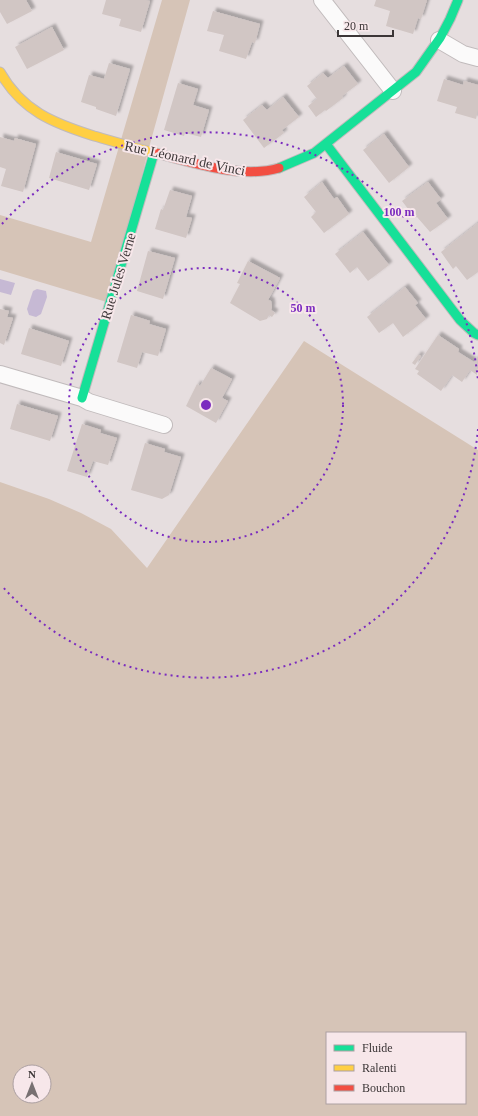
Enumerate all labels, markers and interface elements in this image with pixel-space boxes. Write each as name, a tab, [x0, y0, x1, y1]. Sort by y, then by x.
scale bar	[338, 12, 393, 38]
text: 20 m	[344, 19, 369, 33]
street label: Rue Léonard de Vinci	[123, 138, 247, 179]
text: 100 m	[384, 205, 415, 219]
street label: Rue Jules Verne	[98, 231, 139, 321]
text: 50 m	[291, 301, 316, 315]
centre of rings	[199, 398, 213, 412]
legend	[326, 1032, 466, 1104]
text: Fluide	[362, 1041, 393, 1055]
text: Ralenti	[362, 1061, 397, 1075]
north arrow	[12, 1064, 52, 1104]
text: N	[28, 1068, 36, 1080]
text: Bouchon	[362, 1081, 405, 1095]

